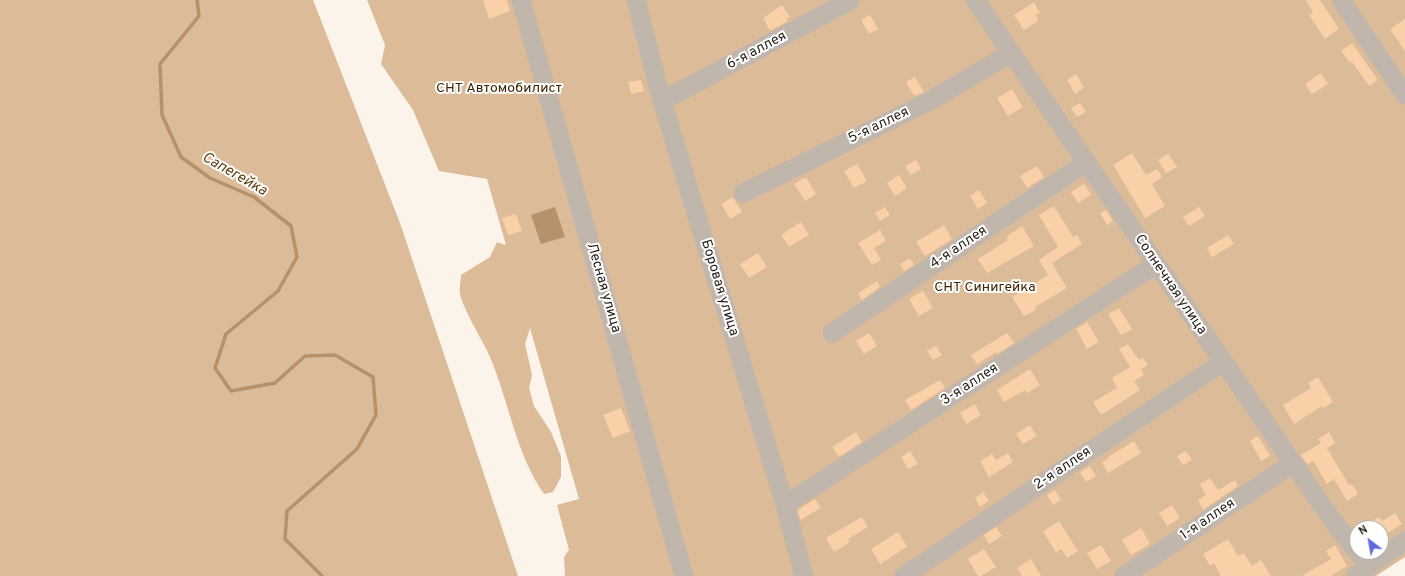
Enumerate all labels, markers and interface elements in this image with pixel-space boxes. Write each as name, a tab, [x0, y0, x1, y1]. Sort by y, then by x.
street label: 6-я аллея	[724, 28, 790, 74]
park label: СНТ Автомобилист	[436, 81, 562, 97]
street label: 5-я аллея	[846, 104, 912, 148]
water label: Сапегейка	[198, 149, 270, 201]
street label: 4-я аллея	[927, 223, 991, 273]
street label: Солнечная улица	[1130, 232, 1210, 338]
street label: Боровая улица	[696, 238, 742, 338]
street label: Лесная улица	[582, 241, 624, 335]
park label: СНТ Синигейка	[934, 280, 1036, 296]
street label: 3-я аллея	[938, 360, 1002, 410]
street label: 2-я аллея	[1031, 444, 1095, 494]
street label: 1-я аллея	[1177, 496, 1239, 544]
north arrow	[1349, 520, 1389, 560]
text: N	[1356, 523, 1370, 539]

